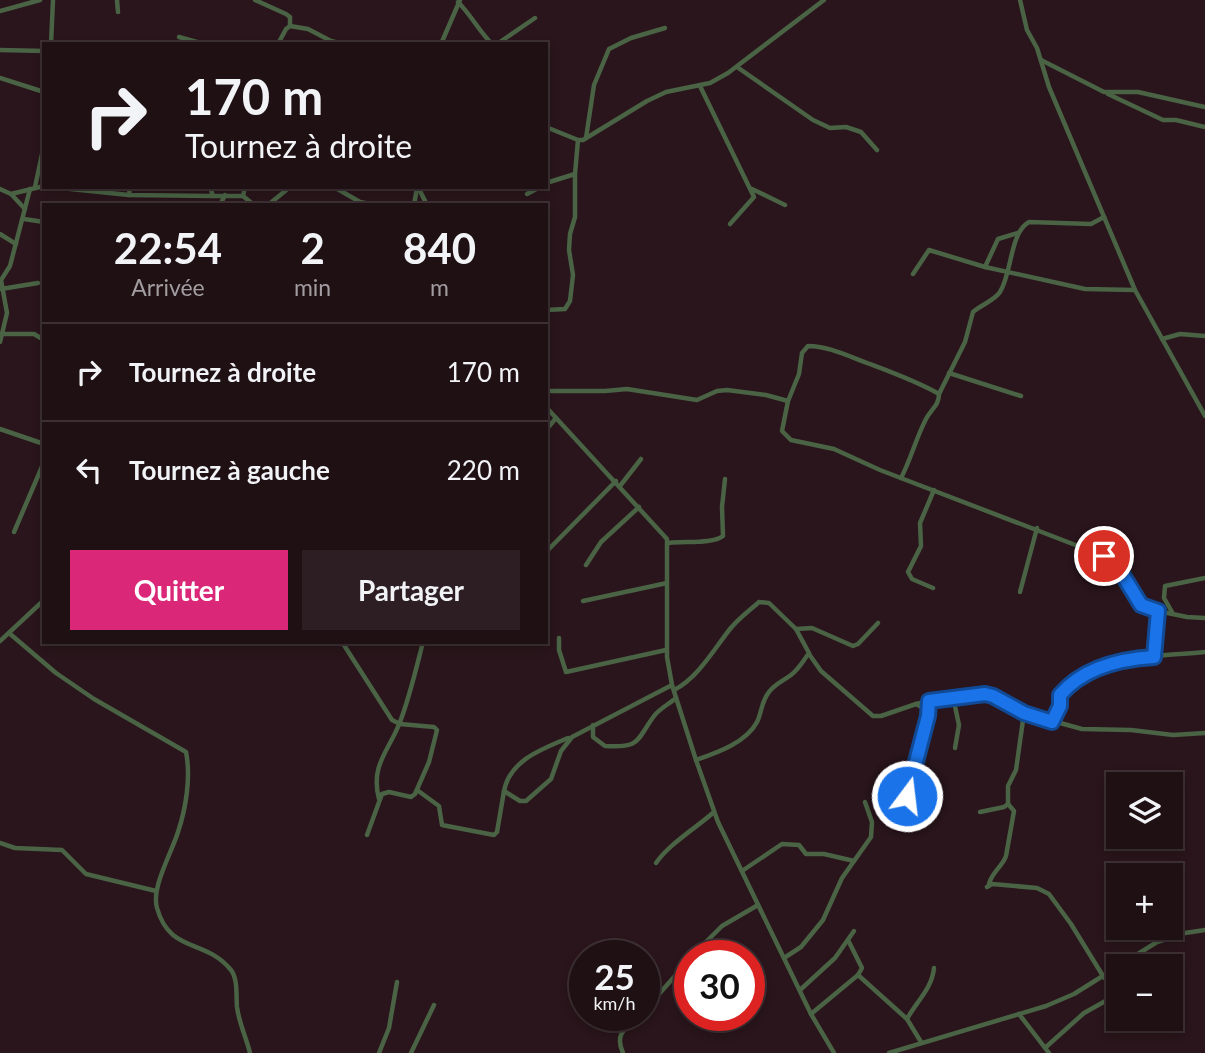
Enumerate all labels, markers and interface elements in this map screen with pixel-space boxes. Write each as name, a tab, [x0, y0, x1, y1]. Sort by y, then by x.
text: 170 m	[185, 67, 323, 125]
icon: right	[70, 70, 161, 161]
text: Tournez à droite	[185, 126, 412, 165]
text: 22:54	[114, 223, 222, 273]
text: 2	[300, 223, 325, 273]
text: 840	[403, 223, 476, 273]
text: Arrivée	[131, 273, 205, 301]
text: min	[294, 273, 331, 301]
text: m	[430, 273, 449, 301]
icon: right	[70, 353, 108, 391]
text: Tournez à droite	[129, 356, 316, 388]
text: 170 m	[447, 356, 520, 388]
icon: left	[70, 451, 108, 489]
text: Tournez à gauche	[129, 454, 330, 486]
text: 220 m	[447, 454, 520, 486]
pin	[1074, 526, 1134, 586]
icon: arrive	[1085, 537, 1123, 575]
button: Quitter	[70, 550, 288, 630]
button: Partager	[302, 550, 520, 630]
position arrow	[870, 759, 944, 833]
map controls	[1106, 772, 1183, 1031]
button: layers	[1106, 772, 1183, 849]
button: +	[1106, 863, 1183, 940]
speed limit sign: 30	[674, 940, 765, 1031]
button: −	[1106, 954, 1183, 1031]
text: 25	[594, 955, 635, 997]
text: km/h	[593, 992, 636, 1014]

